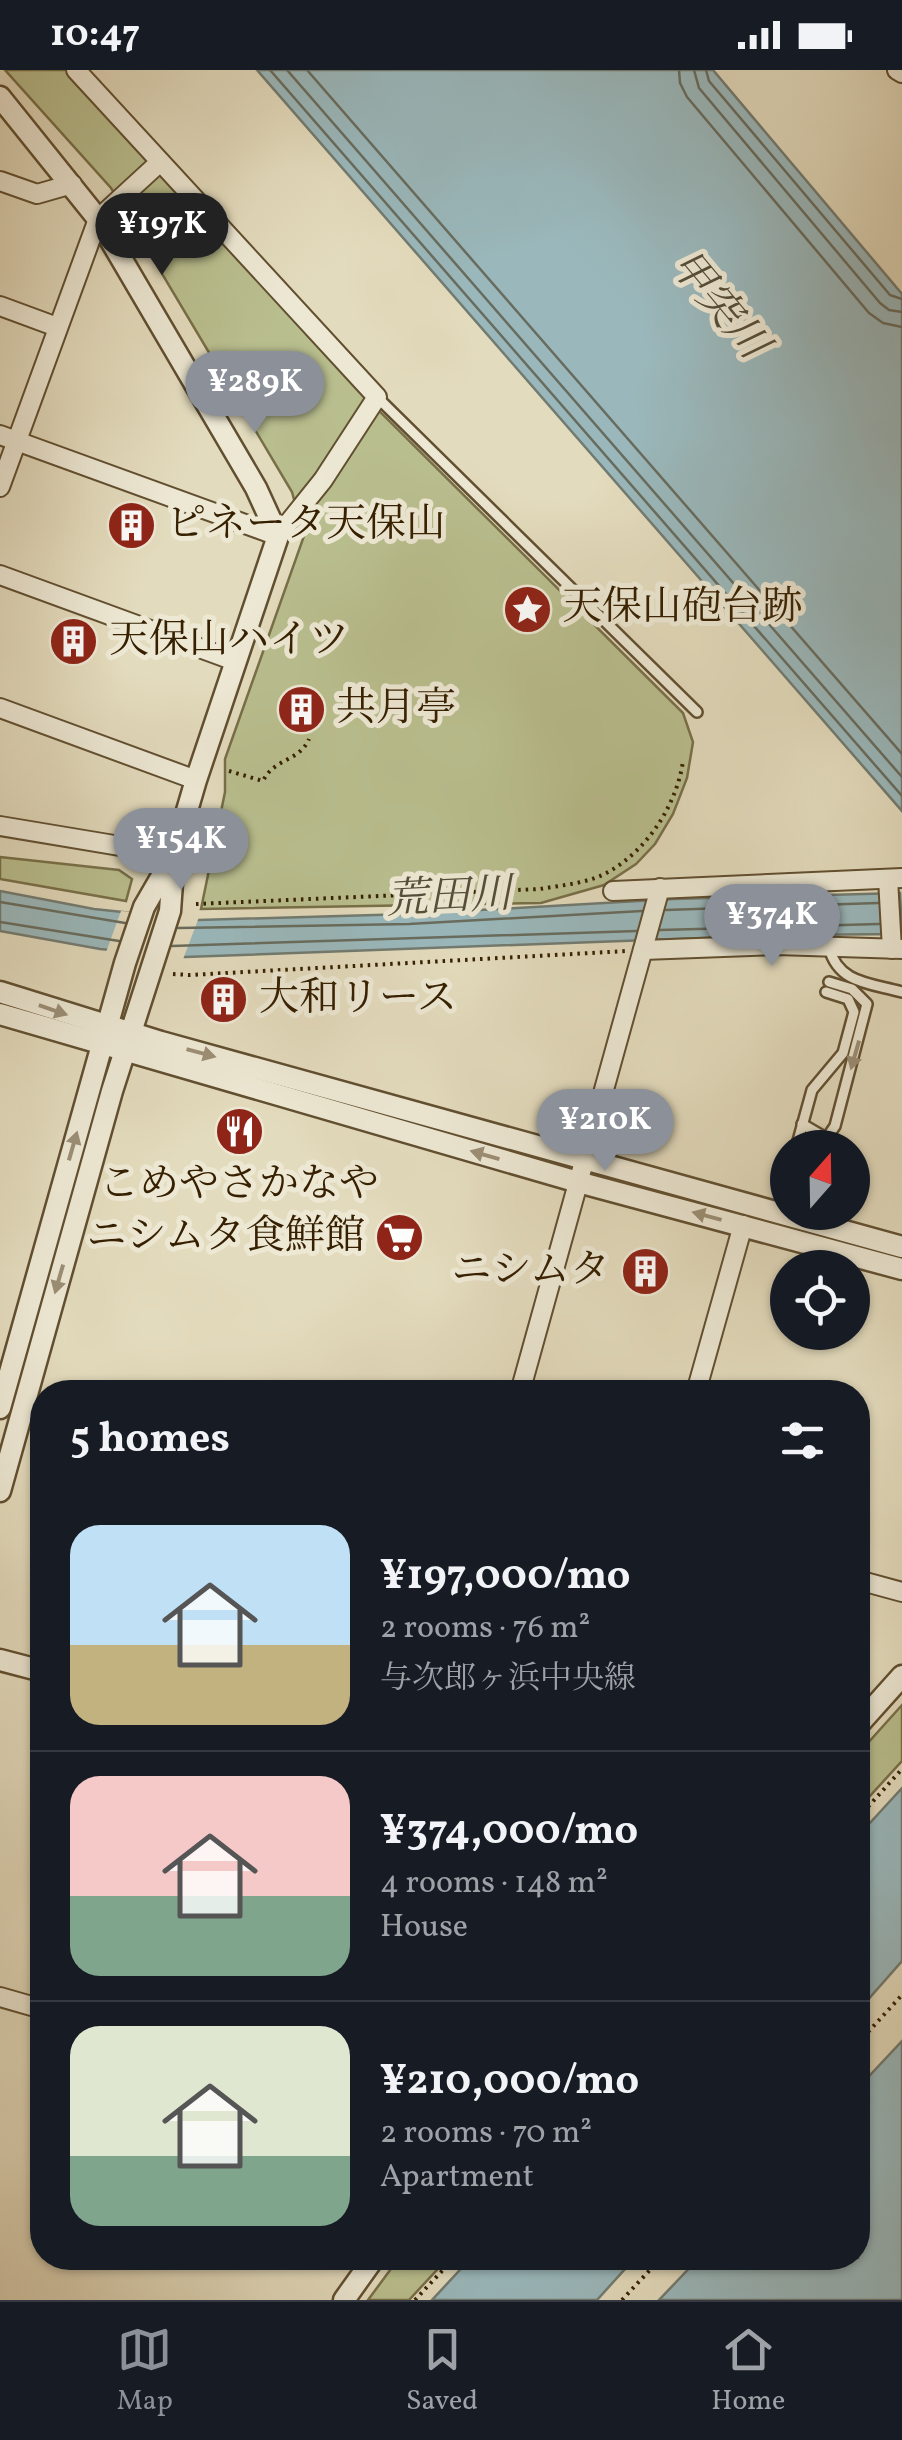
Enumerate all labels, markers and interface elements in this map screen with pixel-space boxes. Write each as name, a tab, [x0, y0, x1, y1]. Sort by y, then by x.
text: 10:47	[50, 9, 140, 62]
pin: ¥197K	[92, 193, 232, 278]
text: ¥197K	[117, 203, 207, 247]
water label: 甲突川	[654, 239, 783, 376]
pin: ¥289K	[185, 351, 325, 436]
text: ¥289K	[207, 361, 303, 405]
place label: ピネータ天保山	[166, 498, 446, 554]
building icon: ピネータ天保山	[105, 500, 157, 552]
place label: 天保山砲台跡	[562, 581, 802, 637]
place icon: 天保山砲台跡	[501, 583, 553, 635]
place label: 天保山ハイツ	[109, 614, 349, 670]
building icon: 天保山ハイツ	[48, 616, 100, 668]
place label: 共月亭	[336, 682, 456, 738]
building icon: 共月亭	[275, 684, 327, 736]
pin: ¥154K	[111, 808, 251, 893]
text: ¥154K	[135, 818, 227, 862]
water label: 荒田川	[385, 866, 517, 932]
pin: ¥374K	[702, 884, 842, 969]
text: ¥374K	[726, 894, 818, 938]
place label: 大和リース	[259, 972, 457, 1028]
building icon: 大和リース	[198, 974, 250, 1026]
one-way arrow	[39, 1003, 69, 1018]
one-way arrow	[847, 1040, 862, 1071]
one-way arrow	[186, 1045, 217, 1061]
pin: ¥210K	[535, 1089, 675, 1174]
text: ¥210K	[559, 1099, 651, 1143]
restaurant icon: こめやさかなや	[213, 1105, 265, 1157]
one-way arrow	[66, 1130, 81, 1160]
north arrow	[770, 1130, 870, 1230]
map controls	[770, 1130, 870, 1350]
one-way arrow	[469, 1147, 500, 1162]
place label: こめやさかなや	[99, 1158, 379, 1214]
one-way arrow	[691, 1207, 722, 1223]
place label: ニシムタ食鮮館	[87, 1210, 365, 1266]
supermarket icon: ニシムタ食鮮館	[374, 1212, 426, 1264]
place label: ニシムタ	[452, 1244, 610, 1300]
building icon: ニシムタ	[619, 1246, 671, 1298]
button: locate	[770, 1250, 870, 1350]
one-way arrow	[51, 1264, 67, 1295]
text: 5 homes	[70, 1411, 230, 1470]
icon: filters	[775, 1413, 830, 1468]
text: ¥197,000/mo	[380, 1548, 631, 1607]
icon: home	[150, 1565, 270, 1685]
text: 2 rooms · 76 m²	[380, 1607, 590, 1651]
text: 与次郎ヶ浜中央線	[380, 1658, 636, 1702]
text: ¥374,000/mo	[380, 1803, 638, 1862]
icon: home	[150, 1816, 270, 1936]
text: 4 rooms · 148 m²	[380, 1862, 608, 1906]
text: House	[380, 1906, 468, 1950]
text: ¥210,000/mo	[380, 2053, 639, 2112]
icon: home	[150, 2066, 270, 2186]
text: 2 rooms · 70 m²	[380, 2112, 592, 2156]
text: Apartment	[380, 2156, 534, 2200]
tab: Map	[117, 2322, 173, 2421]
tab: Saved	[406, 2322, 478, 2421]
tab: Home	[711, 2322, 785, 2421]

